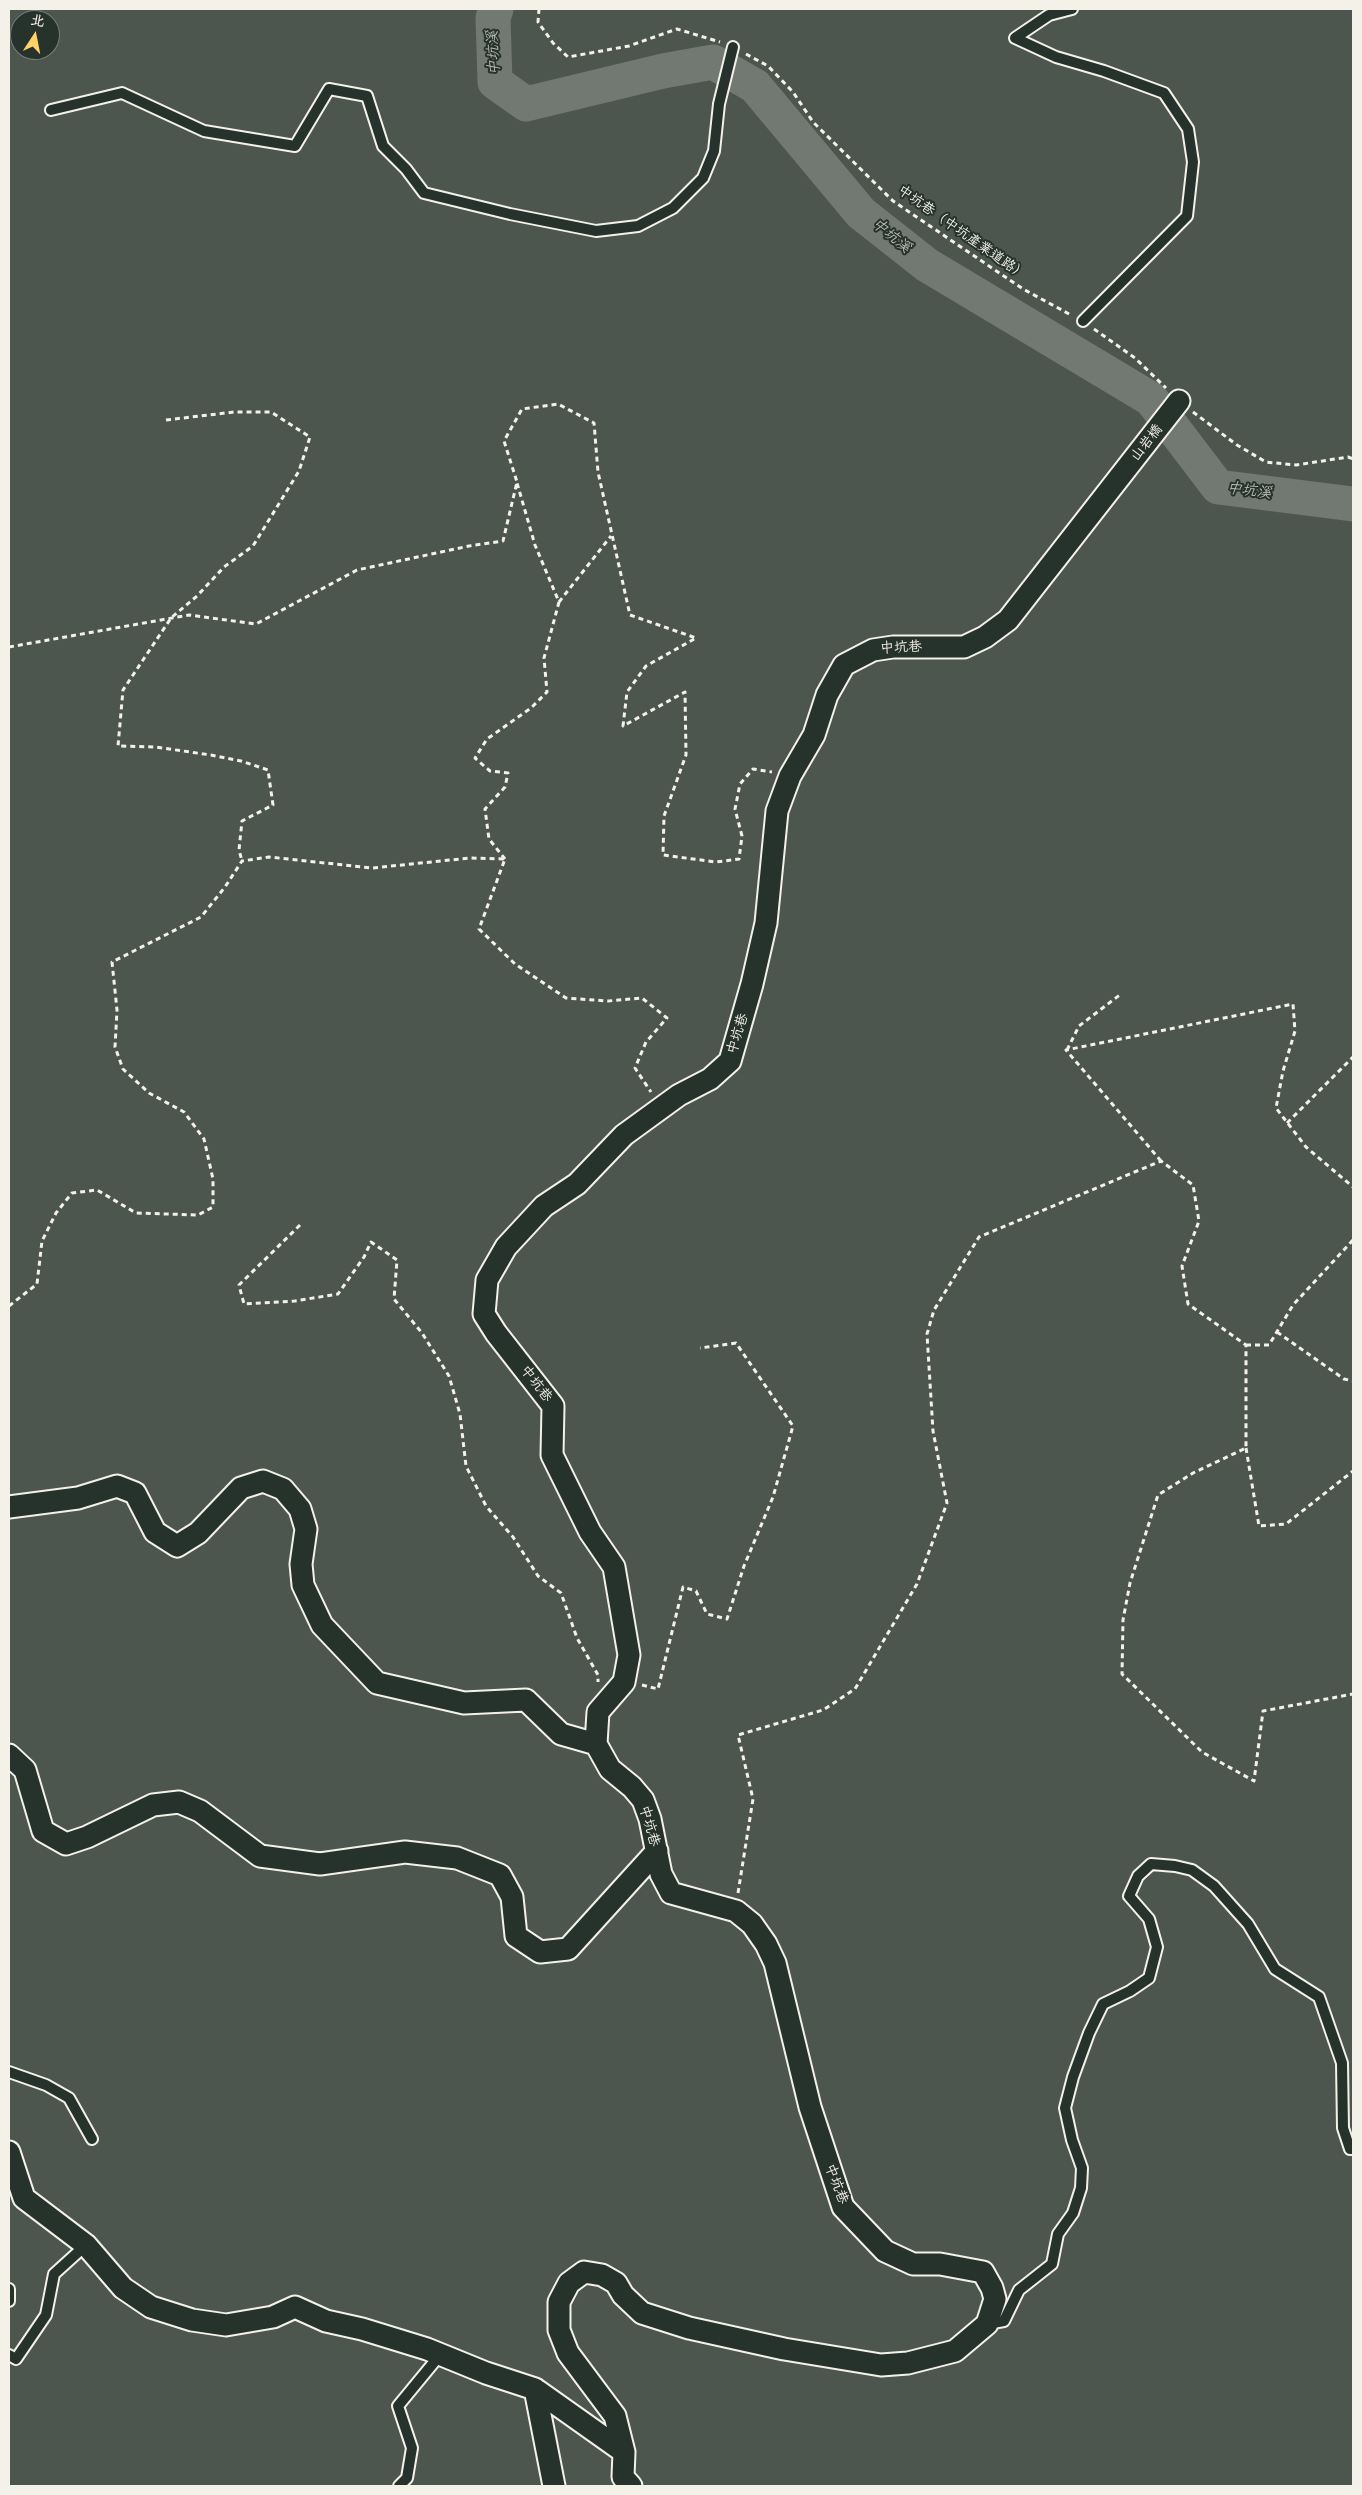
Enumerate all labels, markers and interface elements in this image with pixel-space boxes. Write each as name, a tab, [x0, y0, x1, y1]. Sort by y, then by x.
north arrow	[10, 10, 60, 60]
text: 北	[29, 11, 46, 30]
water label: 中坑溪	[484, 30, 504, 76]
street label: 中坑巷（中坑產業道路）	[894, 182, 1030, 284]
water label: 中坑溪	[868, 215, 914, 257]
street label: 山岩橋	[1127, 421, 1167, 465]
water label: 中坑溪	[1226, 479, 1272, 503]
street label: 中坑巷	[880, 639, 922, 657]
street label: 中坑巷	[724, 1011, 752, 1057]
street label: 中坑巷	[516, 1362, 556, 1406]
street label: 中坑巷	[635, 1803, 663, 1849]
street label: 中坑巷	[821, 2161, 851, 2207]

